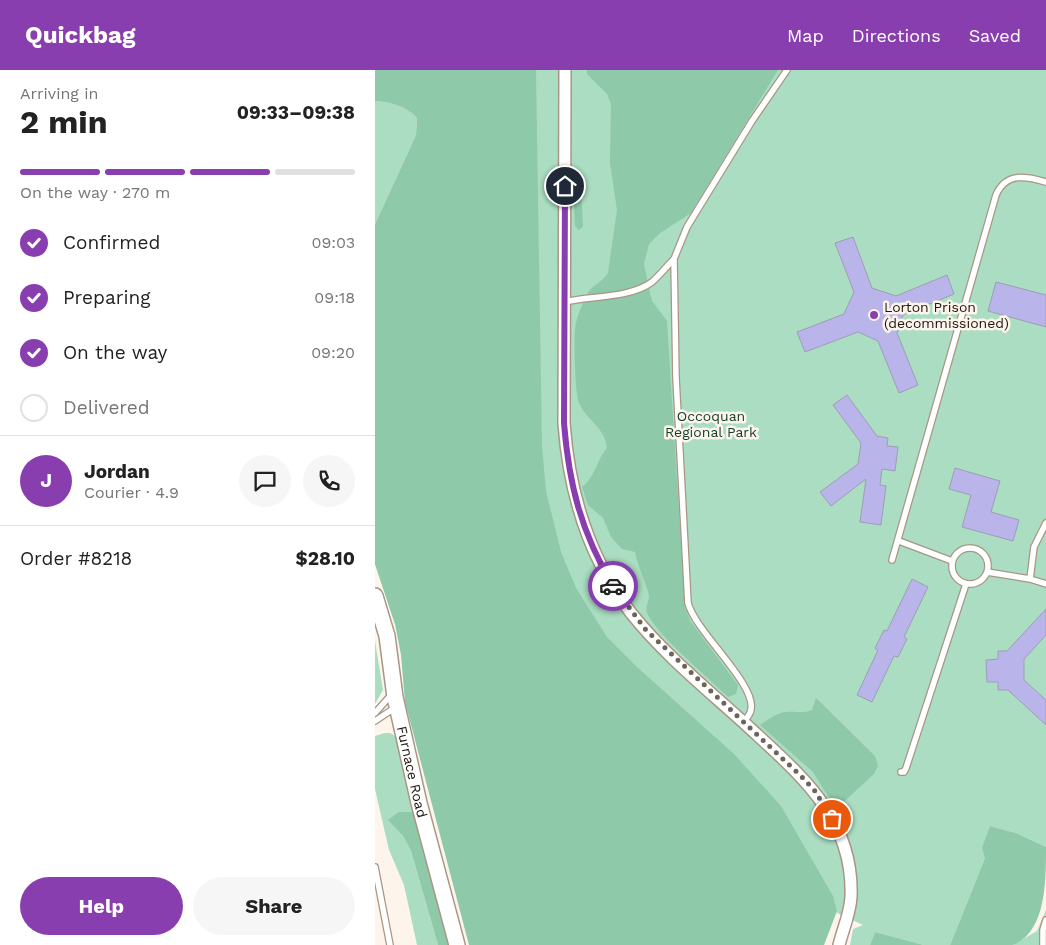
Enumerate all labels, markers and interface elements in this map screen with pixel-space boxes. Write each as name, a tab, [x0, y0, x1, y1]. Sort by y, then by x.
text: Quickbag	[25, 21, 135, 49]
text: Map	[787, 25, 824, 46]
text: Directions	[852, 25, 941, 46]
text: Saved	[969, 25, 1021, 46]
text: Arriving in	[20, 84, 98, 103]
text: 09:33–09:38	[237, 101, 355, 124]
text: 2 min	[20, 103, 108, 141]
pin	[544, 165, 586, 207]
icon: home	[551, 172, 579, 200]
text: On the way · 270 m	[20, 183, 170, 202]
icon: check	[20, 229, 48, 257]
text: Confirmed	[63, 231, 160, 254]
text: 09:03	[311, 233, 355, 252]
icon: check	[20, 284, 48, 312]
text: Preparing	[63, 286, 150, 309]
text: 09:18	[314, 288, 355, 307]
place label: Lorton Prison (decommissioned)	[884, 299, 1009, 331]
marker: Lorton Prison (decommissioned)	[868, 309, 880, 321]
icon: check	[20, 339, 48, 367]
text: On the way	[63, 341, 167, 364]
text: 09:20	[311, 343, 355, 362]
text: Delivered	[63, 396, 150, 419]
park label: Occoquan Regional Park	[665, 408, 757, 440]
button: chat	[239, 455, 291, 507]
button: phone	[303, 455, 355, 507]
text: Jordan	[84, 460, 150, 483]
text: J	[40, 469, 52, 492]
text: Courier · 4.9	[84, 483, 179, 502]
text: Order #8218	[20, 547, 132, 570]
text: $28.10	[296, 547, 355, 570]
courier	[588, 561, 638, 611]
icon: car	[599, 572, 627, 600]
street label: Furnace Road	[394, 724, 431, 820]
pin	[811, 798, 853, 840]
icon: bag	[818, 805, 846, 833]
button: Help	[20, 877, 183, 935]
button: Share	[193, 877, 355, 935]

